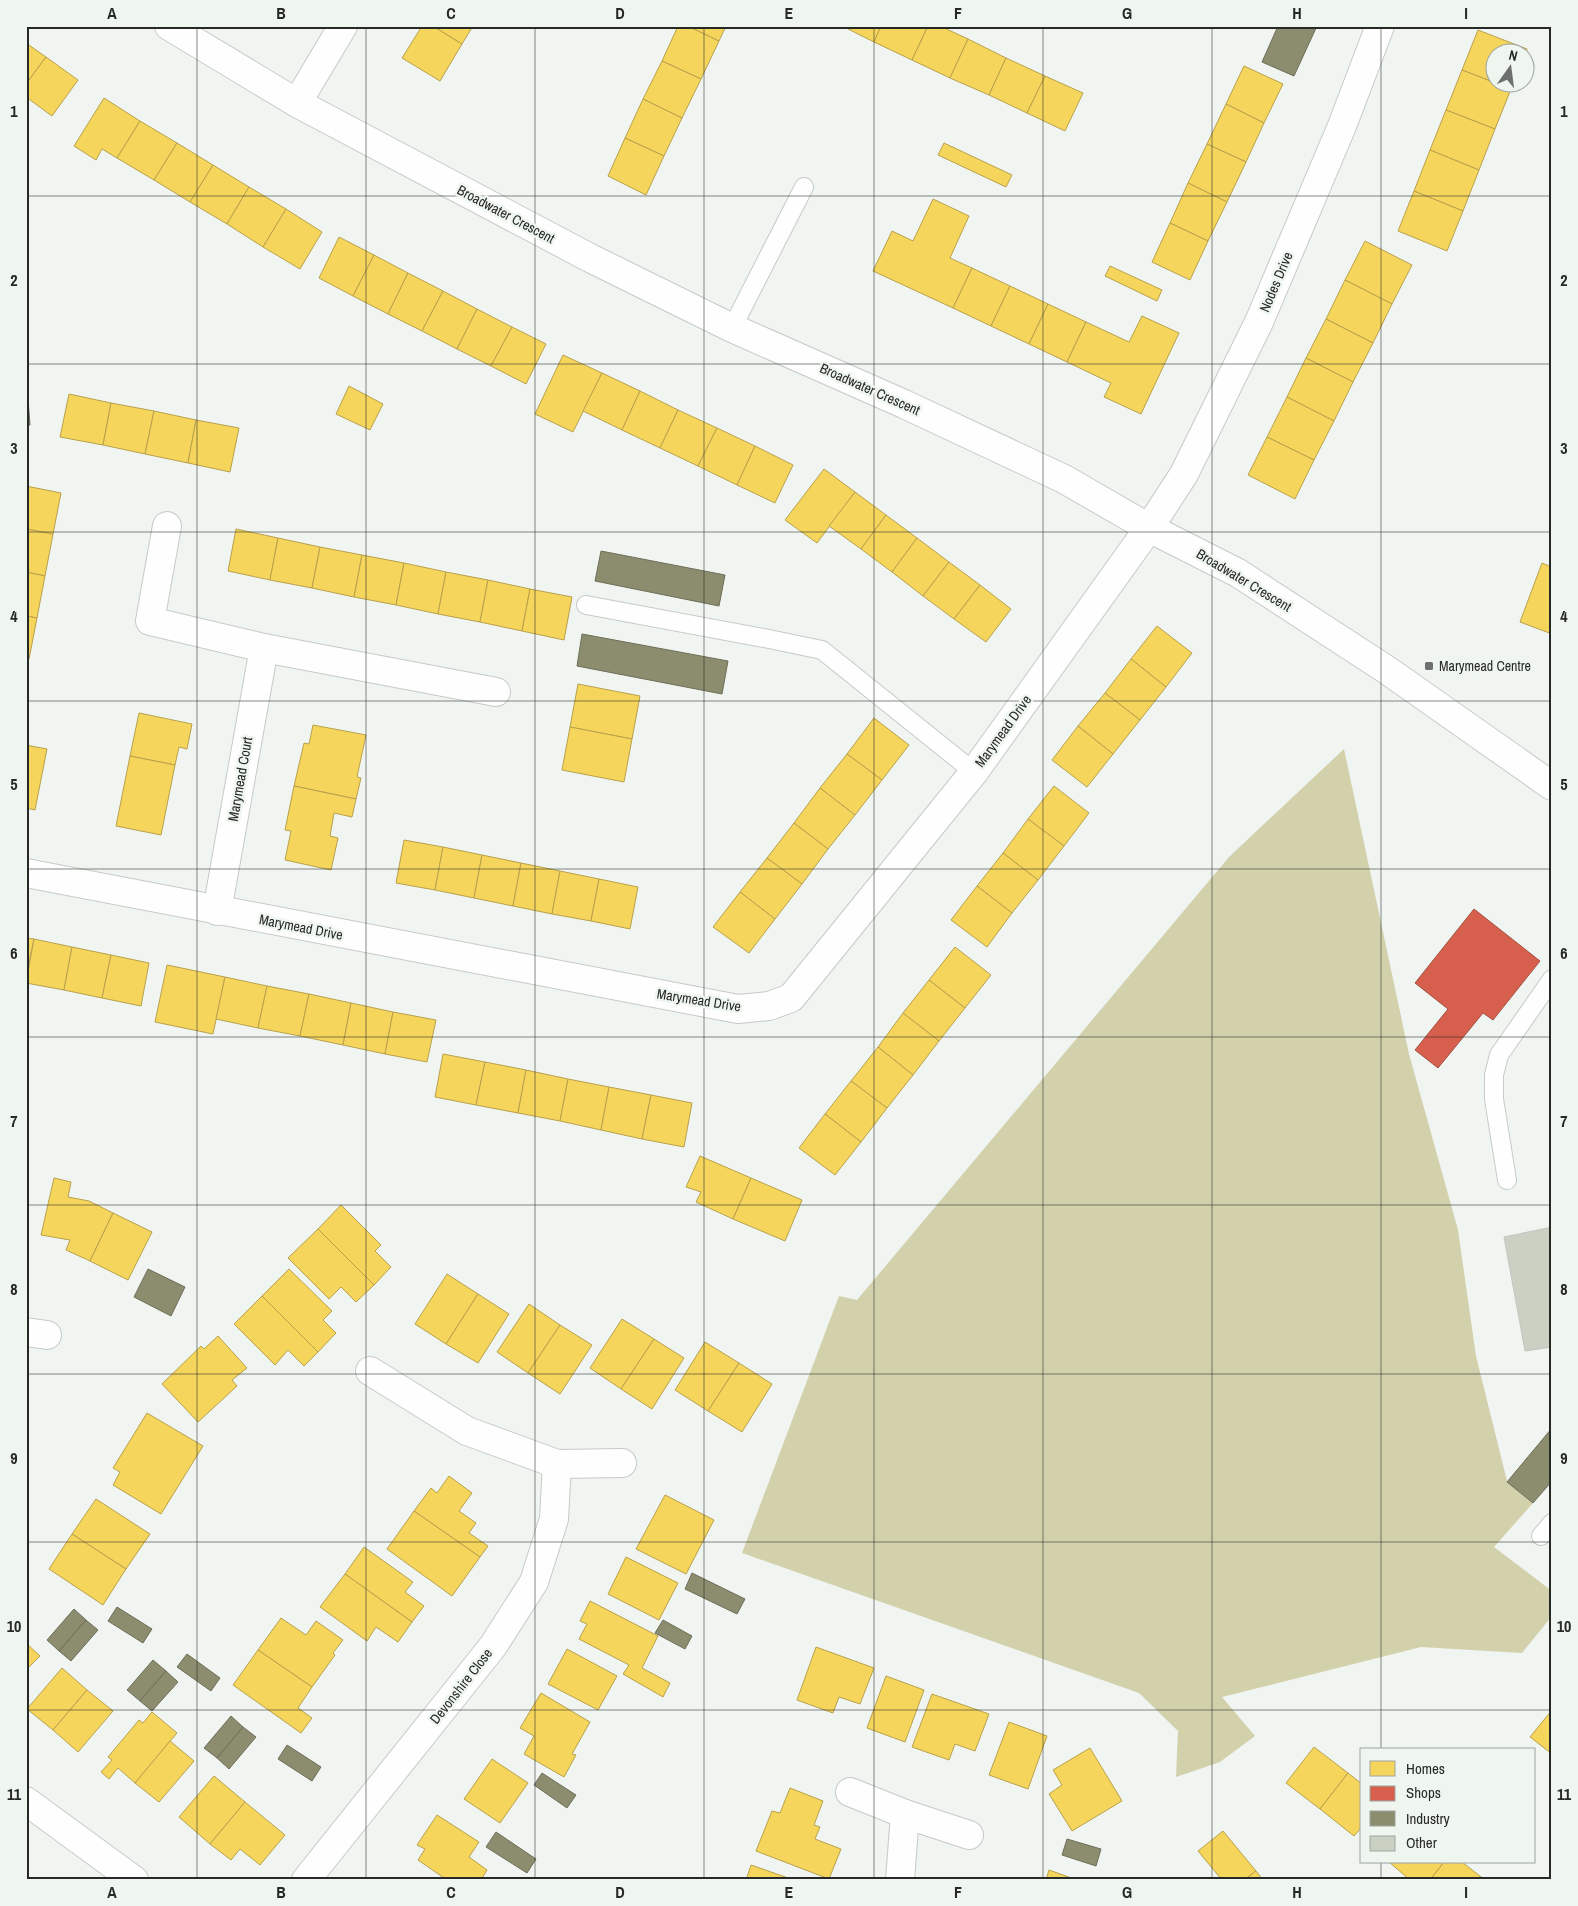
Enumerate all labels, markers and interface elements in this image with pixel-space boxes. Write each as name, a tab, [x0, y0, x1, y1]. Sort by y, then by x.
text: A	[107, 2, 117, 24]
text: B	[276, 2, 286, 24]
text: C	[446, 2, 456, 24]
text: D	[615, 2, 625, 24]
text: E	[785, 2, 794, 24]
text: F	[954, 2, 962, 24]
text: G	[1122, 2, 1132, 24]
text: H	[1292, 2, 1302, 24]
text: I	[1464, 2, 1468, 24]
north arrow	[1486, 42, 1536, 92]
text: N	[1507, 46, 1519, 65]
text: 1	[10, 100, 18, 122]
text: 1	[1560, 100, 1568, 122]
street label: Broadwater Crescent	[454, 181, 558, 247]
street label: Nodes Drive	[1255, 249, 1297, 315]
text: 2	[10, 269, 18, 291]
text: 2	[1560, 269, 1568, 291]
street label: Broadwater Crescent	[817, 359, 923, 419]
text: 3	[10, 437, 18, 459]
text: 3	[1560, 437, 1568, 459]
street label: Broadwater Crescent	[1193, 545, 1295, 615]
text: 4	[10, 605, 18, 627]
text: 4	[1560, 605, 1568, 627]
place label: Marymead Centre	[1439, 657, 1531, 675]
marker: Marymead Centre	[1423, 660, 1435, 672]
street label: Marymead Drive	[971, 691, 1035, 771]
street label: Marymead Court	[224, 735, 256, 823]
text: 5	[10, 773, 18, 795]
text: 5	[1560, 773, 1568, 795]
street label: Marymead Drive	[258, 910, 344, 944]
text: 6	[10, 942, 18, 964]
text: 6	[1560, 942, 1568, 964]
street label: Marymead Drive	[656, 984, 742, 1016]
text: 7	[10, 1110, 18, 1132]
text: 7	[1560, 1110, 1568, 1132]
text: 8	[10, 1278, 18, 1300]
text: 8	[1560, 1278, 1568, 1300]
text: 9	[10, 1447, 18, 1469]
text: 9	[1560, 1447, 1568, 1469]
text: 10	[7, 1615, 21, 1637]
text: 10	[1557, 1615, 1571, 1637]
street label: Devonshire Close	[426, 1645, 496, 1727]
legend	[1360, 1748, 1536, 1864]
text: Homes	[1406, 1758, 1445, 1779]
text: Shops	[1406, 1782, 1441, 1803]
text: 11	[7, 1783, 22, 1805]
text: 11	[1557, 1783, 1572, 1805]
text: Industry	[1406, 1808, 1451, 1829]
text: Other	[1406, 1832, 1437, 1853]
text: A	[107, 1881, 117, 1903]
text: B	[276, 1881, 286, 1903]
text: C	[446, 1881, 456, 1903]
text: D	[615, 1881, 625, 1903]
text: E	[785, 1881, 794, 1903]
text: F	[954, 1881, 962, 1903]
text: G	[1122, 1881, 1132, 1903]
text: H	[1292, 1881, 1302, 1903]
text: I	[1464, 1881, 1468, 1903]

